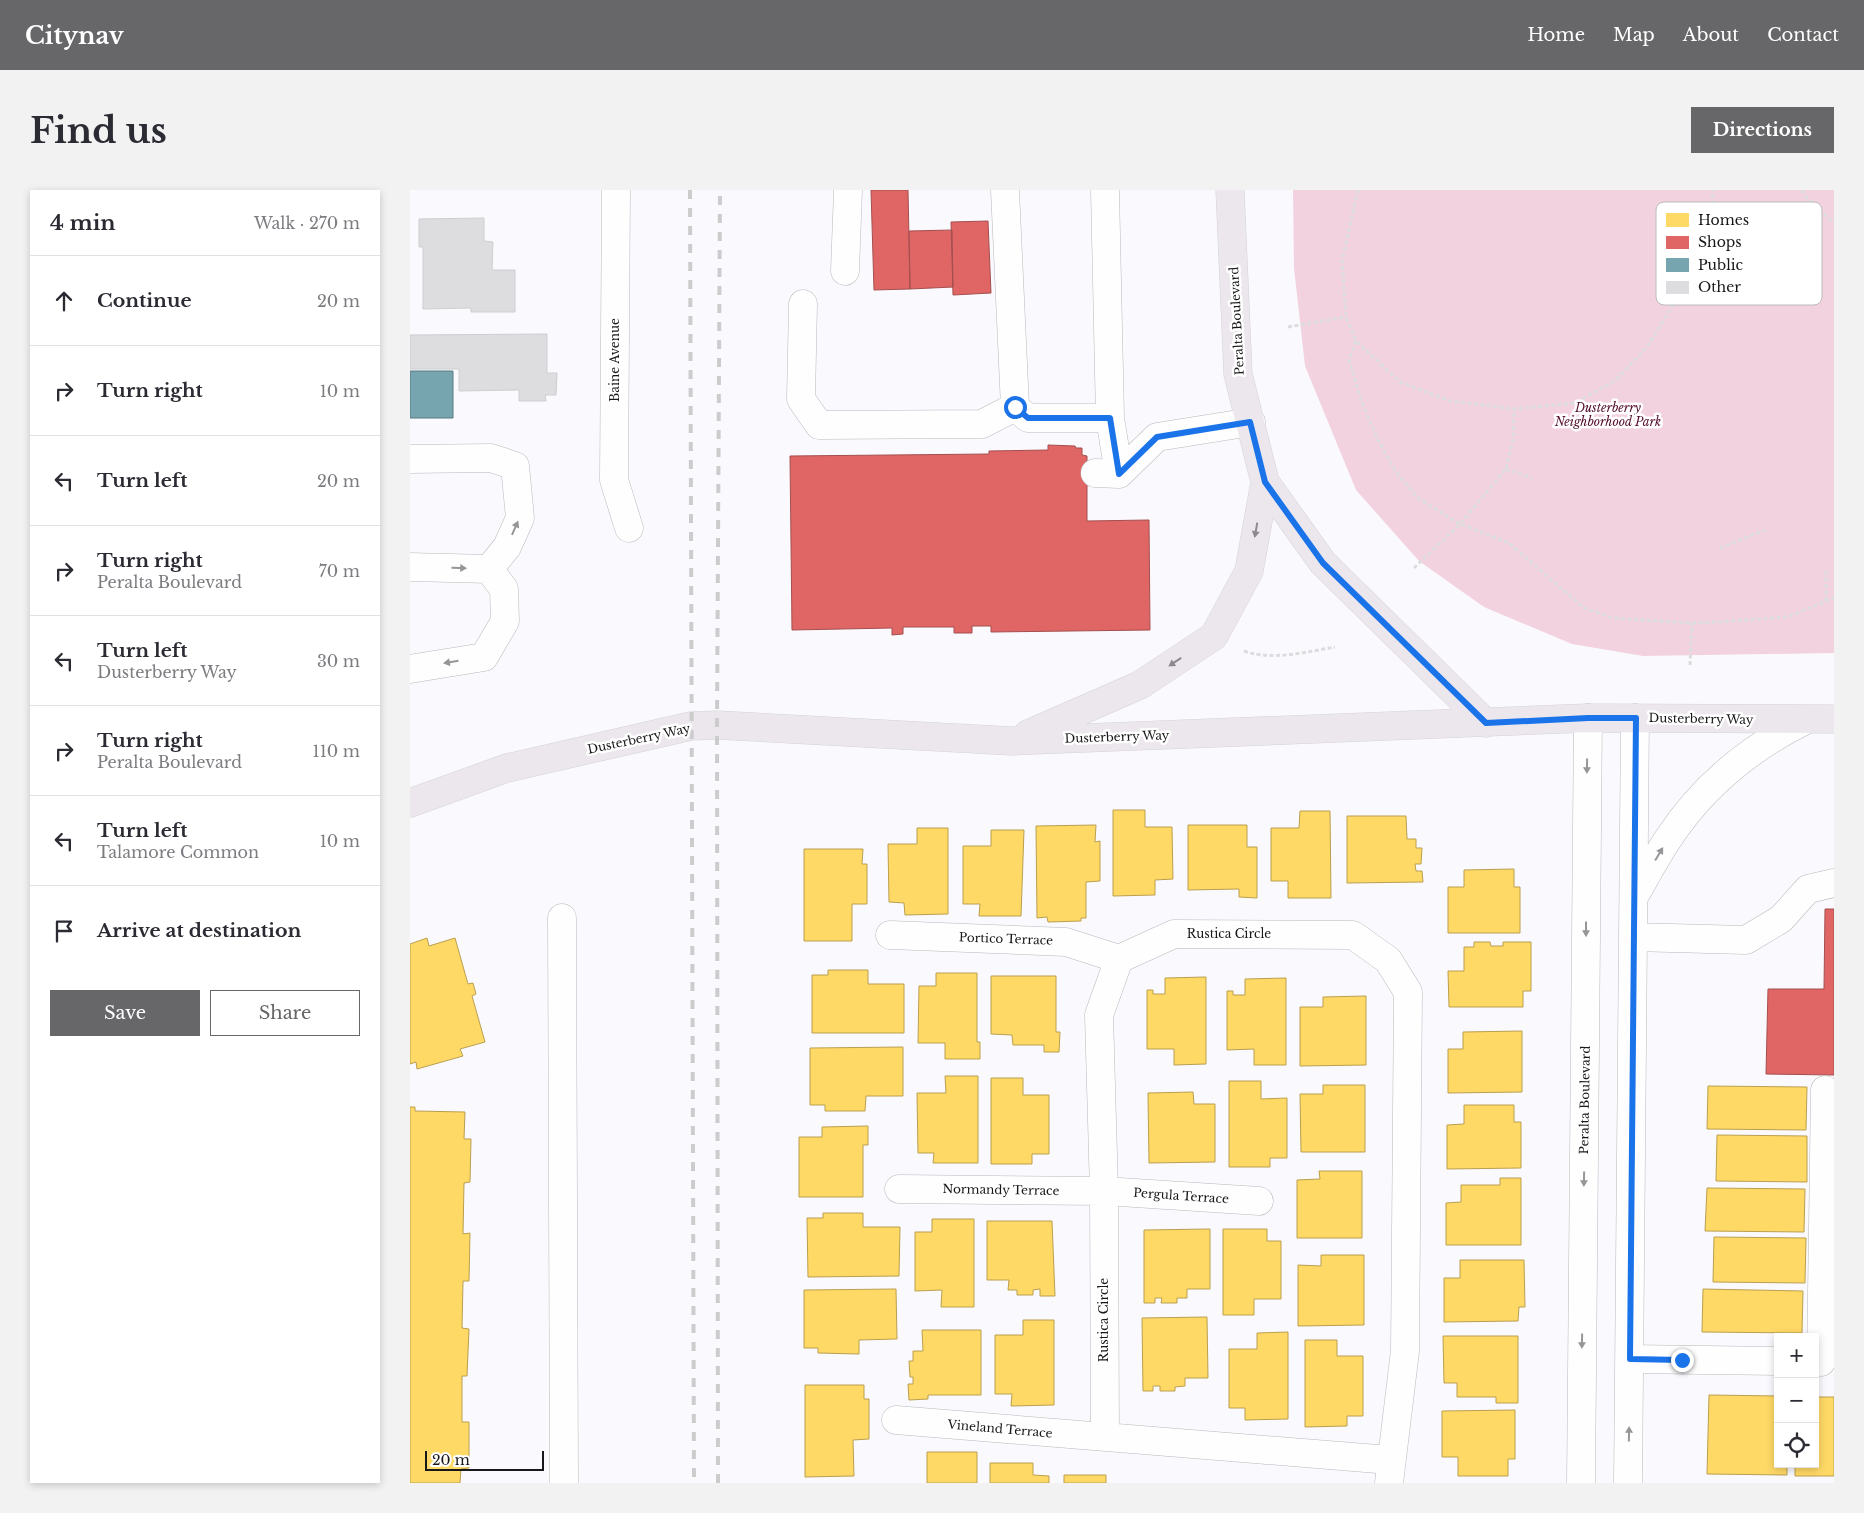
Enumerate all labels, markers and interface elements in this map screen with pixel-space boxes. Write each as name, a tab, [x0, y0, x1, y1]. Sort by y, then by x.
text: Citynav	[25, 21, 124, 50]
text: Home	[1527, 24, 1585, 46]
text: Map	[1613, 24, 1655, 46]
text: About	[1683, 24, 1739, 46]
text: Contact	[1767, 24, 1839, 46]
button: Directions	[1691, 107, 1834, 153]
text: Find us	[30, 109, 167, 152]
legend	[1656, 202, 1822, 305]
text: 4 min	[50, 210, 116, 236]
text: Homes	[1698, 211, 1749, 229]
text: Walk · 270 m	[254, 213, 360, 233]
text: Shops	[1698, 233, 1742, 251]
text: Public	[1698, 256, 1743, 274]
street label: Peralta Boulevard	[1226, 266, 1247, 376]
text: Other	[1698, 278, 1741, 296]
icon: ahead	[50, 287, 78, 315]
text: Continue	[97, 289, 192, 312]
text: 20 m	[317, 291, 360, 311]
street label: Baine Avenue	[607, 318, 622, 402]
icon: right	[50, 377, 78, 405]
text: Turn right	[97, 379, 203, 402]
text: 10 m	[320, 381, 360, 401]
route start	[1004, 396, 1027, 419]
park label: Dusterberry Neighborhood Park	[1554, 400, 1661, 429]
icon: left	[50, 467, 78, 495]
text: Turn left	[97, 469, 188, 492]
text: 20 m	[317, 471, 360, 491]
one-way arrow	[512, 521, 520, 535]
one-way arrow	[1252, 522, 1260, 538]
text: Turn right	[97, 549, 203, 572]
icon: right	[50, 557, 78, 585]
text: 70 m	[319, 561, 360, 581]
one-way arrow	[451, 564, 467, 572]
text: Peralta Boulevard	[97, 572, 242, 592]
text: Turn left	[97, 639, 188, 662]
icon: left	[50, 647, 78, 675]
text: 30 m	[317, 651, 360, 671]
one-way arrow	[1168, 657, 1182, 667]
one-way arrow	[443, 659, 459, 667]
text: Dusterberry Way	[97, 662, 237, 682]
street label: Dusterberry Way	[1648, 710, 1754, 727]
street label: Dusterberry Way	[586, 720, 692, 757]
street label: Dusterberry Way	[1064, 727, 1170, 746]
text: Turn right	[97, 729, 203, 752]
icon: right	[50, 737, 78, 765]
text: 110 m	[313, 741, 360, 761]
text: Peralta Boulevard	[97, 752, 242, 772]
one-way arrow	[1583, 759, 1591, 775]
text: Turn left	[97, 819, 188, 842]
icon: left	[50, 827, 78, 855]
text: 10 m	[320, 831, 360, 851]
text: Talamore Common	[97, 842, 259, 862]
one-way arrow	[1654, 848, 1663, 861]
icon: arrive	[50, 917, 78, 945]
text: Arrive at destination	[97, 919, 301, 942]
one-way arrow	[1582, 921, 1590, 937]
street label: Rustica Circle	[1187, 926, 1271, 941]
street label: Portico Terrace	[959, 929, 1053, 948]
button: Save	[50, 990, 200, 1036]
button: Share	[210, 990, 360, 1036]
street label: Peralta Boulevard	[1576, 1045, 1593, 1155]
one-way arrow	[1580, 1171, 1588, 1187]
street label: Normandy Terrace	[942, 1181, 1060, 1198]
street label: Pergula Terrace	[1133, 1185, 1229, 1206]
street label: Rustica Circle	[1096, 1278, 1111, 1362]
one-way arrow	[1578, 1333, 1586, 1349]
map controls	[1774, 1333, 1819, 1468]
button: +	[1774, 1333, 1819, 1378]
route end	[1671, 1349, 1694, 1372]
button: −	[1774, 1378, 1819, 1423]
street label: Vineland Terrace	[946, 1416, 1053, 1441]
button: locate	[1774, 1423, 1819, 1468]
one-way arrow	[1625, 1426, 1633, 1442]
scale bar	[425, 1448, 544, 1471]
text: 20 m	[432, 1451, 470, 1469]

